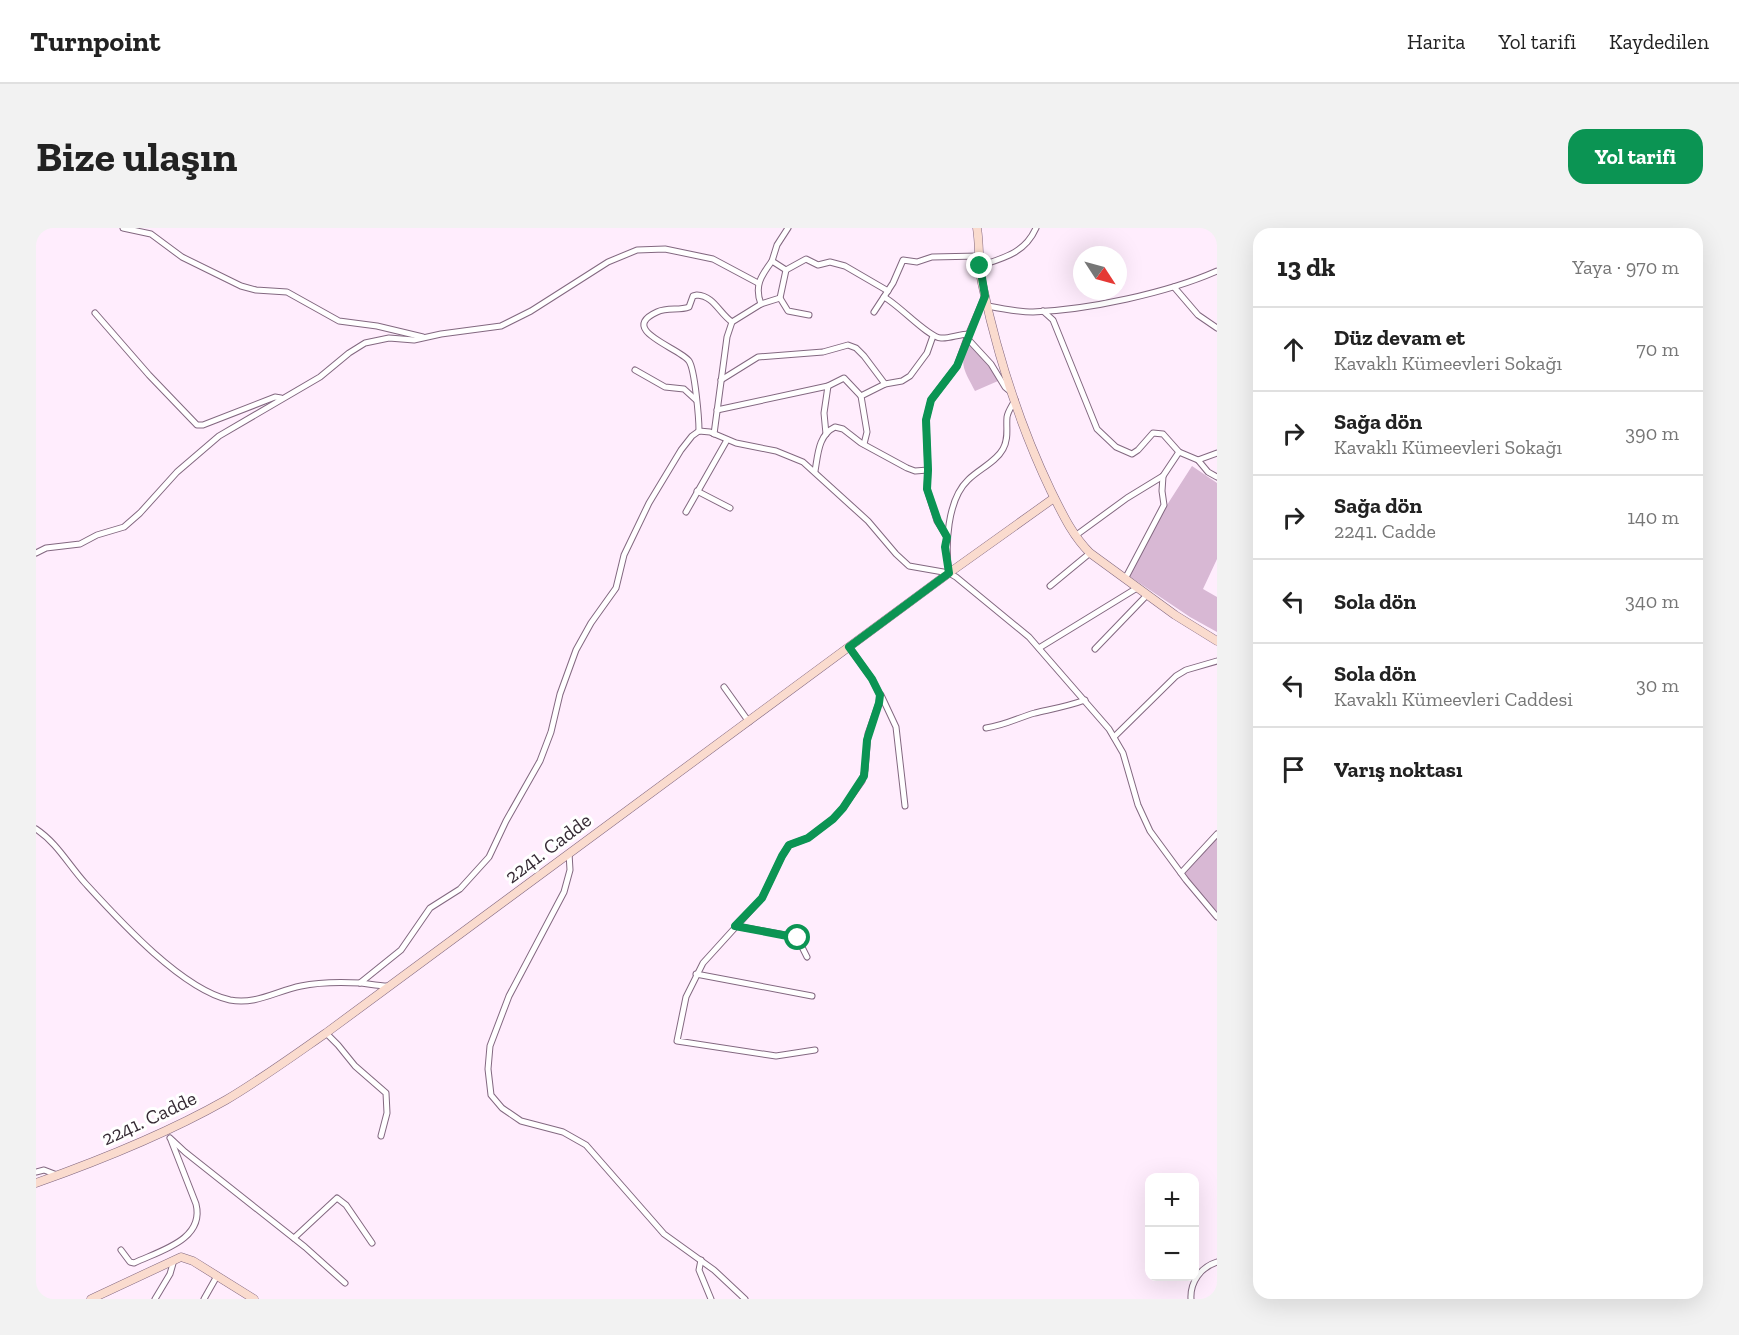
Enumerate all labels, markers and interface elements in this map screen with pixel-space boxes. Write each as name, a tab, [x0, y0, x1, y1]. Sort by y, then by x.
text: Turnpoint	[30, 25, 160, 58]
text: Harita	[1407, 29, 1465, 54]
text: Yol tarifi	[1498, 29, 1576, 54]
text: Kaydedilen	[1609, 29, 1709, 54]
button: Yol tarifi	[1568, 129, 1703, 184]
text: Bize ulaşın	[36, 131, 237, 182]
north arrow	[1073, 246, 1127, 300]
text: 13 dk	[1277, 251, 1335, 283]
route end	[966, 252, 992, 278]
text: Yaya · 970 m	[1572, 255, 1679, 279]
text: Düz devam et	[1334, 324, 1465, 351]
icon: ahead	[1277, 333, 1310, 366]
text: 70 m	[1636, 337, 1679, 361]
text: Kavaklı Kümeevleri Sokağı	[1334, 351, 1562, 375]
text: Sağa dön	[1334, 408, 1422, 435]
icon: right	[1277, 417, 1310, 450]
text: 390 m	[1625, 421, 1679, 445]
text: Kavaklı Kümeevleri Sokağı	[1334, 435, 1562, 459]
text: Sağa dön	[1334, 492, 1422, 519]
icon: right	[1277, 501, 1310, 534]
text: 140 m	[1627, 505, 1679, 529]
text: 2241. Cadde	[1334, 519, 1436, 543]
icon: left	[1277, 585, 1310, 618]
text: Sola dön	[1334, 588, 1416, 615]
text: 340 m	[1625, 589, 1679, 613]
text: Sola dön	[1334, 660, 1416, 687]
icon: left	[1277, 669, 1310, 702]
text: 30 m	[1636, 673, 1679, 697]
text: Kavaklı Kümeevleri Caddesi	[1334, 687, 1573, 711]
icon: arrive	[1277, 753, 1310, 786]
text: Varış noktası	[1334, 756, 1463, 783]
street label: 2241. Cadde	[500, 808, 596, 888]
route start	[784, 924, 810, 950]
street label: 2241. Cadde	[98, 1086, 200, 1150]
map controls	[1145, 1173, 1199, 1281]
button: +	[1145, 1173, 1199, 1227]
button: −	[1145, 1227, 1199, 1281]

